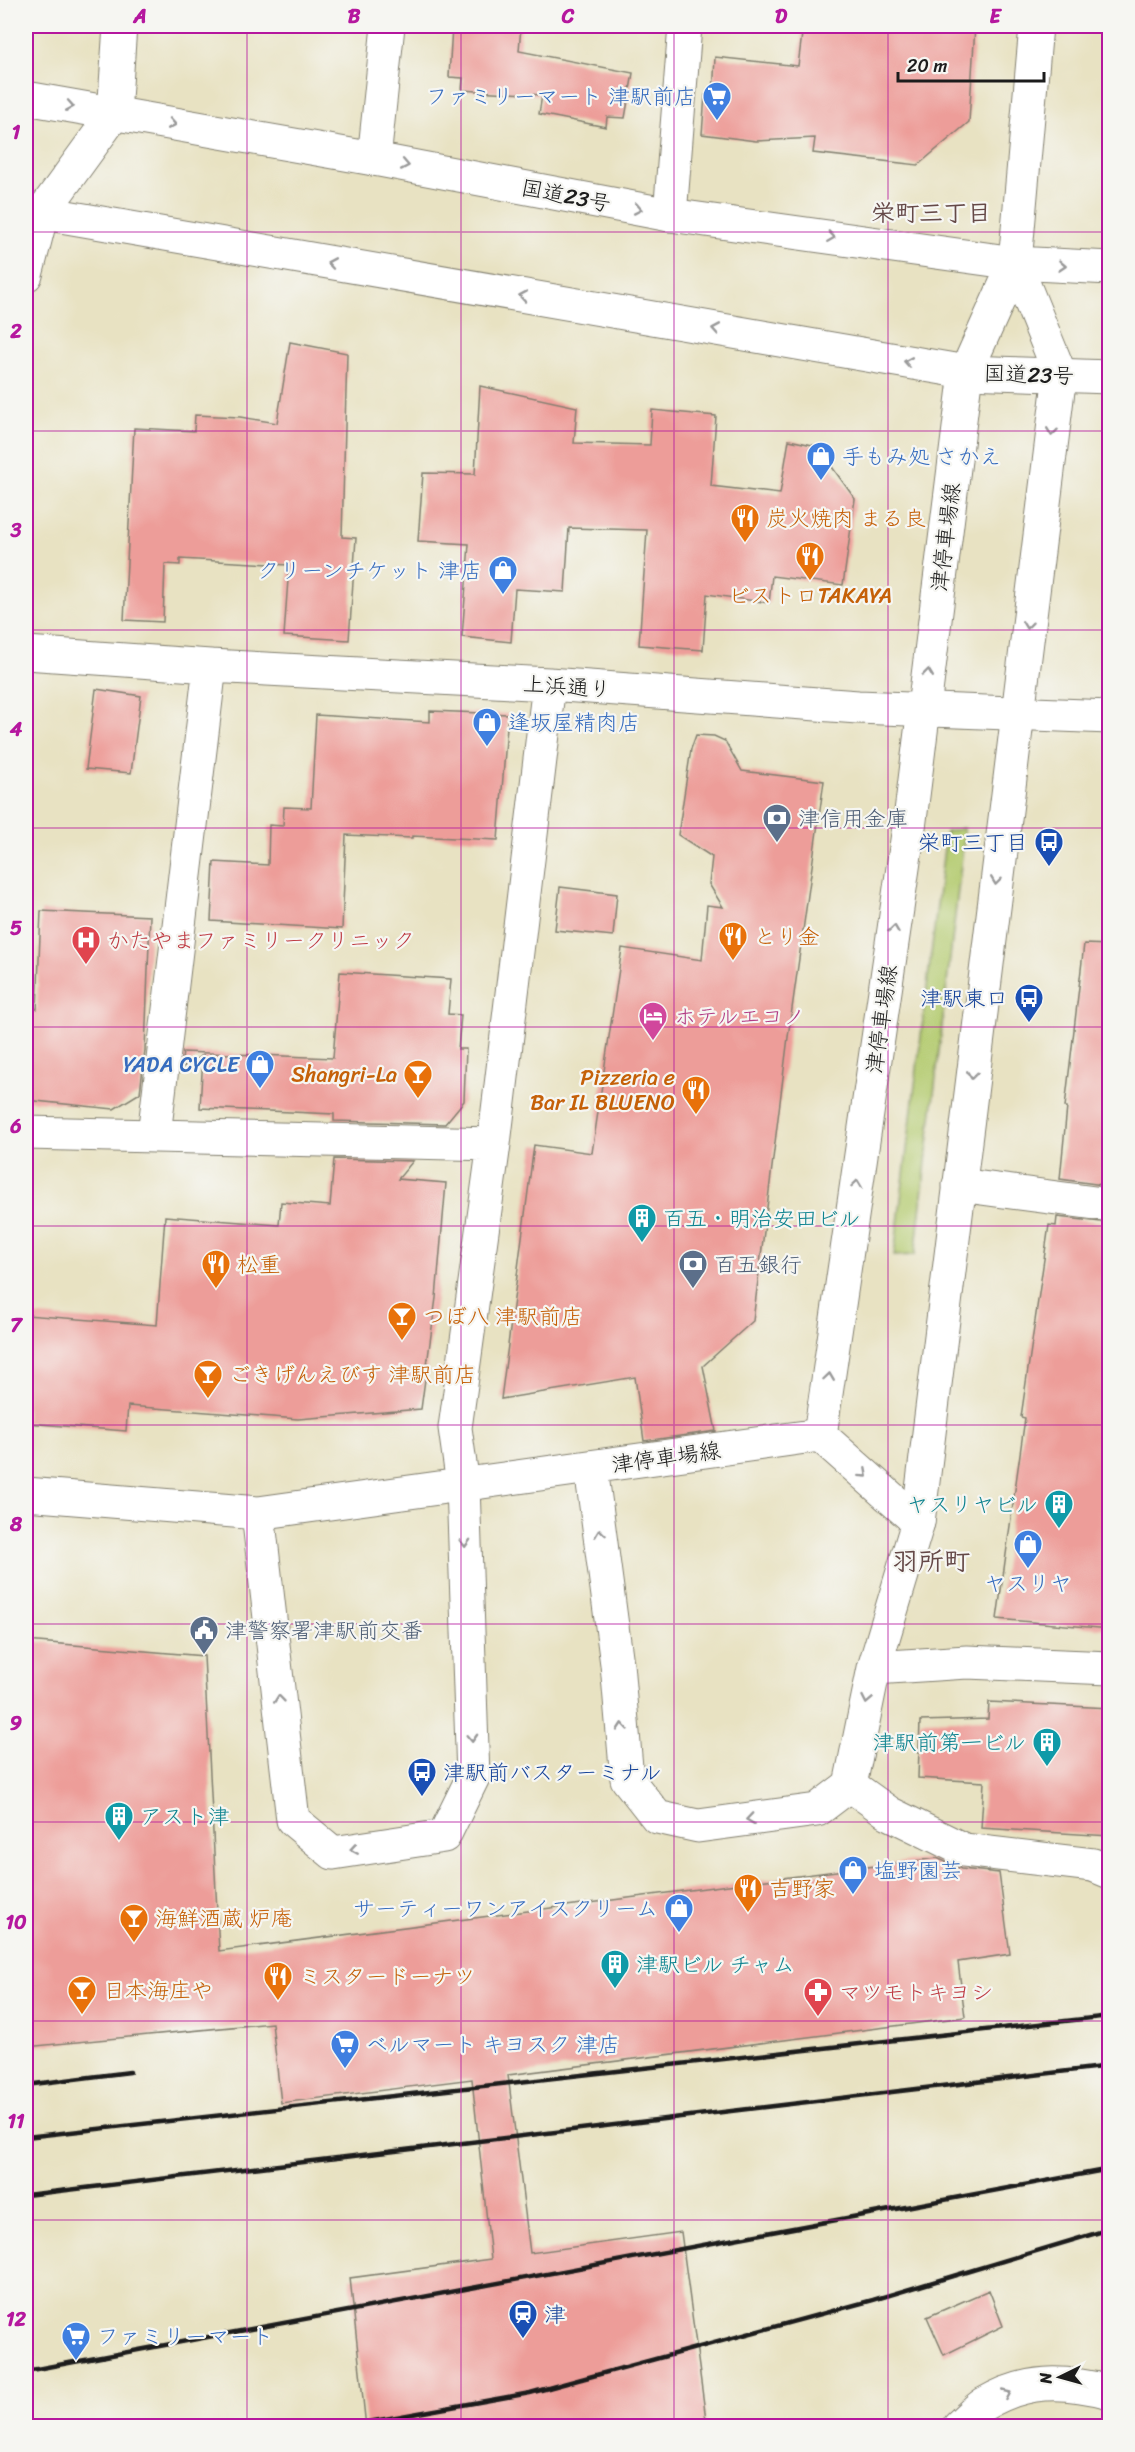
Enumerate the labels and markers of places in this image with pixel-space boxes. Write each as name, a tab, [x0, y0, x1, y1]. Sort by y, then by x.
place label: ファミリーマート 津駅前店	[426, 77, 696, 116]
supermarket icon: ファミリーマート 津駅前店	[701, 80, 733, 122]
place label: 手もみ処 さかえ	[842, 437, 1002, 476]
shop icon: 手もみ処 さかえ	[805, 440, 837, 482]
place label: 炭火焼肉 まる良	[766, 499, 926, 538]
restaurant icon: 炭火焼肉 まる良	[729, 502, 761, 544]
restaurant icon: ビストロTAKAYA	[794, 540, 826, 582]
place label: クリーンチケット 津店	[257, 551, 482, 590]
shop icon: クリーンチケット 津店	[487, 554, 519, 596]
place label: ビストロTAKAYA	[728, 576, 892, 615]
place label: 逢坂屋精肉店	[508, 703, 640, 742]
shop icon: 逢坂屋精肉店	[471, 706, 503, 748]
place label: 津信用金庫	[798, 799, 908, 838]
bank icon: 津信用金庫	[761, 802, 793, 844]
place label: 栄町三丁目	[918, 823, 1028, 862]
bus stop icon: 栄町三丁目	[1033, 826, 1065, 868]
place label: とり金	[754, 917, 820, 956]
restaurant icon: とり金	[717, 920, 749, 962]
place label: かたやまファミリークリニック	[107, 921, 415, 960]
hospital icon: かたやまファミリークリニック	[70, 924, 102, 966]
place label: 津駅東口	[920, 979, 1008, 1018]
bus stop icon: 津駅東口	[1013, 982, 1045, 1024]
place label: ホテルエコノ	[674, 997, 805, 1036]
hotel icon: ホテルエコノ	[637, 1000, 669, 1042]
place label: YADA CYCLE	[123, 1045, 241, 1084]
shop icon: YADA CYCLE	[244, 1048, 276, 1090]
place label: Shangri-La	[291, 1055, 397, 1094]
bar icon: Shangri-La	[402, 1058, 434, 1100]
place label: Pizzeria e Bar IL BLUENO	[530, 1058, 675, 1122]
restaurant icon: Pizzeria e Bar IL BLUENO	[680, 1074, 712, 1116]
place label: 百五・明治安田ビル	[663, 1199, 861, 1238]
building icon: 百五・明治安田ビル	[626, 1202, 658, 1244]
place label: 松重	[237, 1245, 281, 1284]
place label: 百五銀行	[714, 1245, 802, 1284]
restaurant icon: 松重	[200, 1248, 232, 1290]
bank icon: 百五銀行	[677, 1248, 709, 1290]
place label: つぼ八 津駅前店	[423, 1297, 583, 1336]
bar icon: つぼ八 津駅前店	[386, 1300, 418, 1342]
place label: ごきげんえびす 津駅前店	[229, 1355, 476, 1394]
bar icon: ごきげんえびす 津駅前店	[192, 1358, 224, 1400]
place label: ヤスリヤビル	[906, 1485, 1038, 1524]
building icon: ヤスリヤビル	[1043, 1488, 1075, 1530]
shop icon: ヤスリヤ	[1012, 1528, 1044, 1570]
place label: ヤスリヤ	[984, 1564, 1072, 1603]
place label: 津警察署津駅前交番	[225, 1611, 423, 1650]
public building icon: 津警察署津駅前交番	[188, 1614, 220, 1656]
place label: 津駅前第一ビル	[872, 1723, 1026, 1762]
building icon: 津駅前第一ビル	[1031, 1726, 1063, 1768]
place label: 津駅前バスターミナル	[443, 1753, 662, 1792]
bus stop icon: 津駅前バスターミナル	[406, 1756, 438, 1798]
place label: アスト津	[140, 1797, 230, 1836]
building icon: アスト津	[103, 1800, 135, 1842]
place label: 塩野園芸	[874, 1851, 962, 1890]
shop icon: 塩野園芸	[837, 1854, 869, 1896]
place label: 吉野家	[769, 1869, 835, 1908]
restaurant icon: 吉野家	[732, 1872, 764, 1914]
place label: サーティーワンアイスクリーム	[353, 1889, 658, 1928]
shop icon: サーティーワンアイスクリーム	[663, 1892, 695, 1934]
place label: 海鮮酒蔵 炉庵	[155, 1899, 293, 1938]
bar icon: 海鮮酒蔵 炉庵	[118, 1902, 150, 1944]
place label: 津駅ビル チャム	[636, 1945, 795, 1984]
building icon: 津駅ビル チャム	[599, 1948, 631, 1990]
place label: ミスタードーナツ	[299, 1957, 475, 1996]
restaurant icon: ミスタードーナツ	[262, 1960, 294, 2002]
place label: 日本海庄や	[103, 1971, 213, 2010]
place label: マツモトキヨシ	[839, 1973, 993, 2012]
bar icon: 日本海庄や	[66, 1974, 98, 2016]
pharmacy icon: マツモトキヨシ	[802, 1976, 834, 2018]
place label: ベルマート キヨスク 津店	[366, 2025, 620, 2064]
supermarket icon: ベルマート キヨスク 津店	[329, 2028, 361, 2070]
place label: 津	[544, 2295, 566, 2334]
station icon: 津	[507, 2298, 539, 2340]
place label: ファミリーマート	[97, 2317, 273, 2356]
supermarket icon: ファミリーマート	[60, 2320, 92, 2362]

